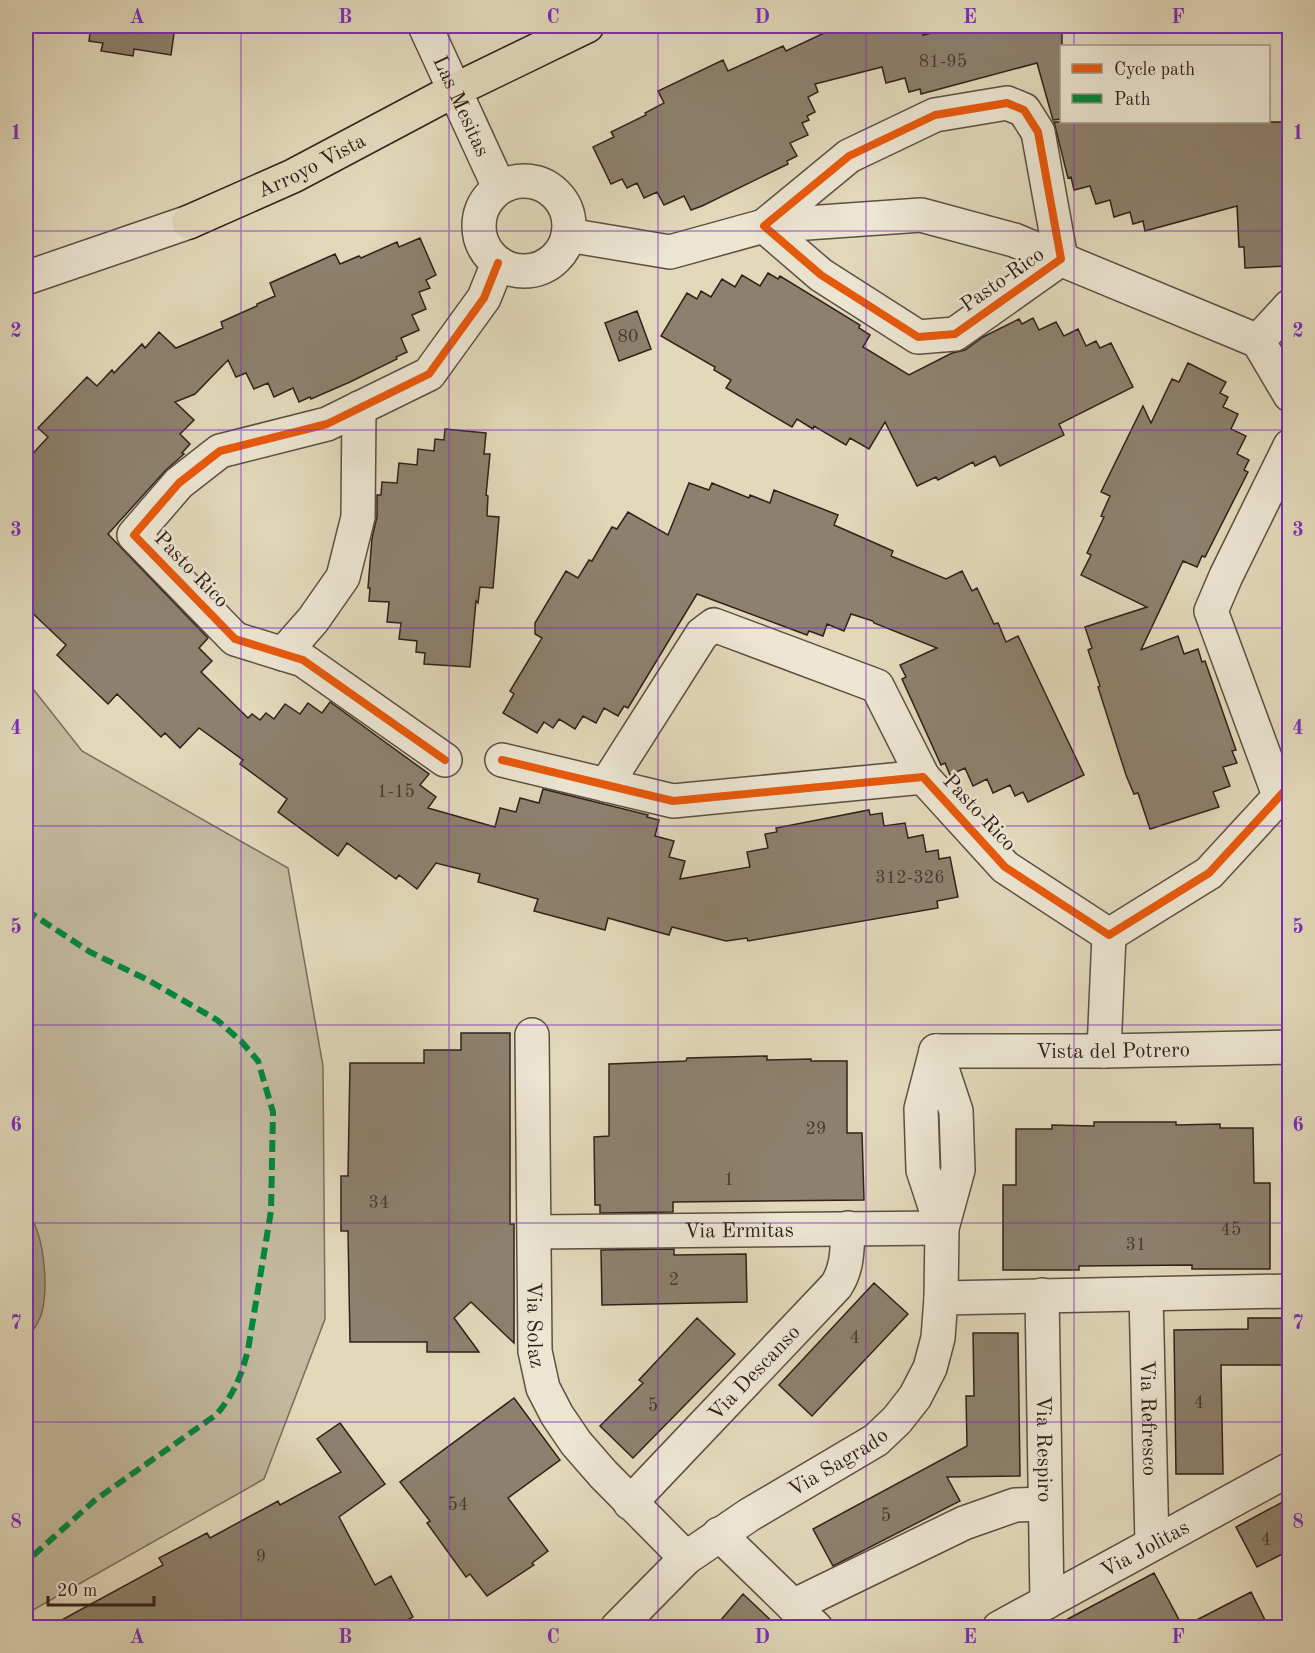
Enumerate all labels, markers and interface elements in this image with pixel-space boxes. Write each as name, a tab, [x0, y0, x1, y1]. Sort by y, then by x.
text: A	[129, 8, 145, 28]
text: B	[338, 8, 352, 28]
text: C	[546, 8, 560, 28]
text: D	[754, 8, 770, 28]
text: E	[963, 8, 977, 28]
text: F	[1171, 8, 1185, 28]
legend	[1060, 45, 1270, 123]
street label: Las Mesitas	[428, 53, 493, 160]
house number: 81-95	[919, 53, 967, 71]
text: Cycle path	[1114, 61, 1195, 79]
text: Path	[1114, 91, 1151, 109]
text: 1	[10, 124, 22, 144]
text: 1	[1292, 124, 1304, 144]
street label: Arroyo Vista	[255, 130, 370, 202]
street label: Pasto Rico	[957, 244, 1049, 317]
text: 2	[10, 322, 22, 342]
text: 2	[1292, 322, 1304, 342]
house number: 80	[618, 328, 638, 346]
text: 3	[10, 521, 22, 541]
text: 3	[1292, 521, 1304, 541]
street label: Pasto Rico	[150, 528, 232, 612]
text: 4	[10, 719, 22, 739]
text: 4	[1292, 719, 1304, 739]
street label: Pasto Rico	[938, 770, 1020, 856]
house number: 1-15	[377, 783, 415, 801]
house number: 312-326	[875, 869, 945, 887]
text: 5	[10, 917, 22, 938]
text: 5	[1292, 917, 1304, 938]
street label: Vista del Potrero	[1036, 1040, 1190, 1063]
text: 6	[10, 1116, 22, 1136]
text: 6	[1292, 1116, 1304, 1136]
house number: 29	[806, 1120, 826, 1138]
house number: 1	[724, 1171, 734, 1189]
house number: 34	[369, 1194, 389, 1212]
street label: Via Ermitas	[684, 1220, 794, 1243]
house number: 45	[1221, 1221, 1241, 1239]
house number: 31	[1126, 1236, 1146, 1254]
house number: 2	[669, 1271, 679, 1289]
street label: Via Solaz	[522, 1282, 547, 1370]
text: 7	[10, 1314, 22, 1334]
text: 7	[1292, 1314, 1304, 1334]
street label: Via Descanso	[705, 1322, 805, 1425]
house number: 4	[850, 1329, 860, 1347]
street label: Via Refresco	[1136, 1360, 1159, 1476]
house number: 4	[1194, 1394, 1204, 1412]
street label: Via Respiro	[1032, 1395, 1054, 1503]
house number: 5	[648, 1397, 658, 1415]
street label: Via Sagrado	[785, 1425, 893, 1501]
house number: 54	[448, 1496, 468, 1514]
house number: 5	[881, 1507, 891, 1525]
text: 8	[10, 1513, 22, 1533]
text: 8	[1292, 1513, 1304, 1533]
street label: Via Jolitas	[1098, 1517, 1193, 1582]
house number: 4	[1261, 1531, 1271, 1549]
house number: 9	[256, 1548, 266, 1566]
scale bar	[48, 1569, 154, 1607]
text: 20 m	[57, 1582, 97, 1600]
text: A	[129, 1628, 145, 1648]
text: B	[338, 1628, 352, 1648]
text: C	[546, 1628, 560, 1648]
text: D	[754, 1628, 770, 1648]
text: E	[963, 1628, 977, 1648]
text: F	[1171, 1628, 1185, 1648]

